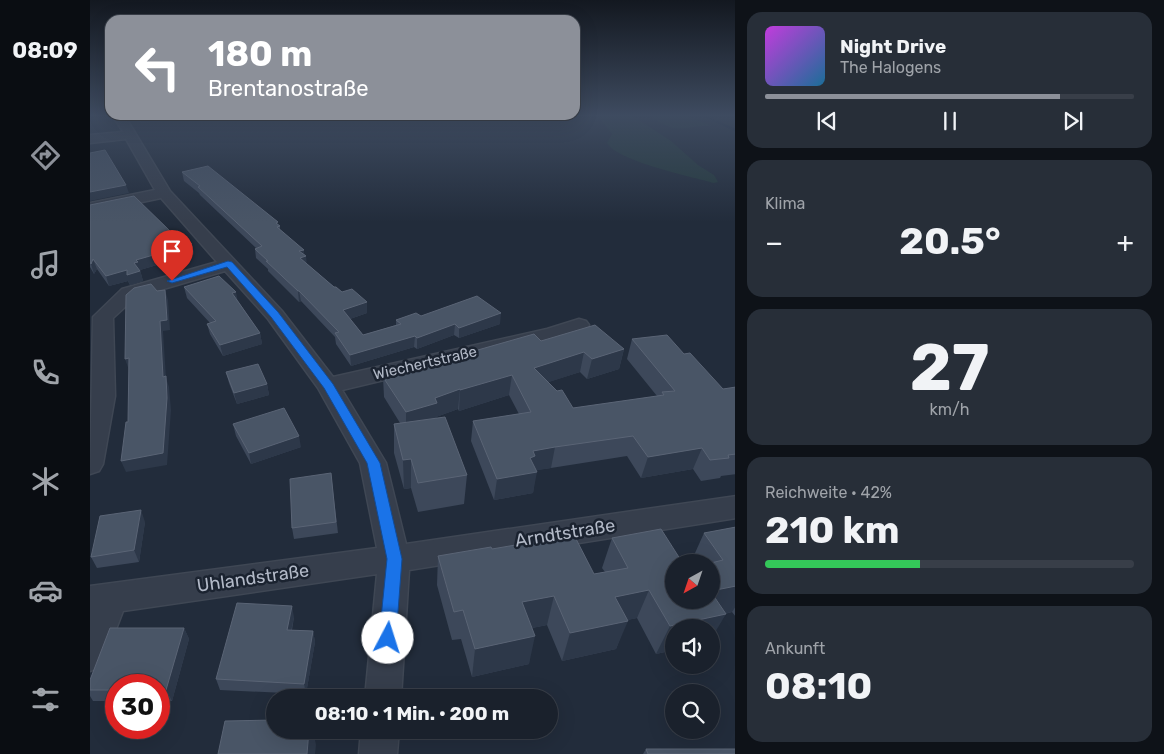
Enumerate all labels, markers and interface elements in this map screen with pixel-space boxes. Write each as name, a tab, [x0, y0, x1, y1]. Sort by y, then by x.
text: 180 m	[208, 33, 312, 75]
icon: left	[125, 35, 190, 100]
text: Night Drive	[840, 35, 946, 58]
text: 08:09	[12, 37, 78, 64]
text: The Halogens	[840, 58, 941, 77]
text: Brentanostraße	[208, 75, 368, 102]
icon: previous	[813, 107, 841, 135]
icon: pause	[936, 107, 964, 135]
icon: next	[1059, 107, 1087, 135]
icon: directions	[28, 138, 63, 173]
text: Klima	[765, 194, 805, 213]
text: 20.5°	[899, 218, 1001, 264]
text: −	[765, 226, 783, 259]
text: +	[1117, 226, 1134, 259]
pin	[151, 230, 193, 281]
icon: arrive	[158, 237, 186, 265]
icon: music	[28, 247, 63, 282]
text: 27	[910, 329, 989, 406]
street label: Wiechertstraße	[371, 342, 479, 384]
icon: phone	[28, 355, 63, 390]
text: km/h	[930, 400, 969, 419]
icon: climate	[28, 464, 63, 499]
text: Reichweite · 42%	[765, 483, 892, 502]
text: 210 km	[765, 507, 900, 553]
street label: Arndtstraße	[513, 514, 617, 552]
north arrow	[665, 554, 720, 609]
map controls	[665, 554, 720, 739]
street label: Uhlandstraße	[196, 559, 310, 597]
icon: car	[28, 573, 63, 608]
position arrow	[361, 611, 413, 663]
button: sound	[665, 619, 720, 674]
text: Ankunft	[765, 639, 825, 658]
text: 08:10	[765, 663, 872, 709]
speed limit sign: 30	[105, 674, 170, 739]
icon: filters	[28, 682, 63, 717]
button: search	[665, 684, 720, 739]
text: 08:10 · 1 Min. · 200 m	[315, 702, 509, 725]

